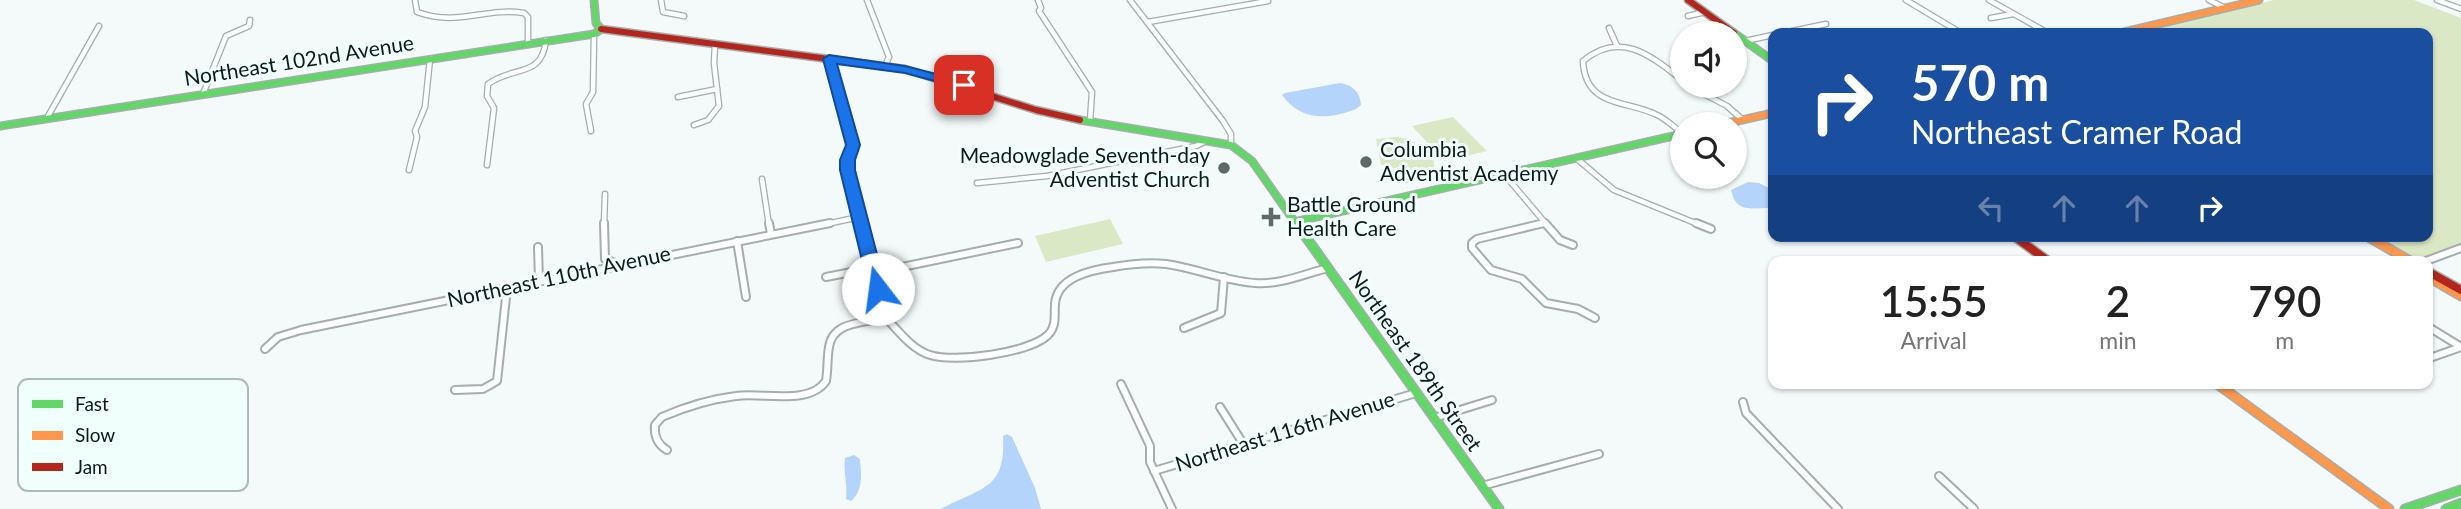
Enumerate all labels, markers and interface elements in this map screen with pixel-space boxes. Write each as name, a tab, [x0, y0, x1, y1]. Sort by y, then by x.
map controls	[1670, 21, 1747, 189]
button: sound	[1670, 21, 1747, 98]
street label: Northeast 102nd Avenue	[182, 29, 415, 90]
text: 570 m	[1911, 53, 2049, 111]
pin	[934, 55, 994, 115]
icon: right	[1796, 56, 1887, 147]
icon: arrive	[945, 66, 983, 104]
button: search	[1670, 112, 1747, 189]
text: Northeast Cramer Road	[1911, 112, 2242, 151]
place label: Columbia Adventist Academy	[1380, 136, 1558, 185]
place label: Meadowglade Seventh-day Adventist Church	[960, 142, 1210, 191]
marker: Columbia Adventist Academy	[1358, 154, 1374, 170]
marker: Meadowglade Seventh-day Adventist Church	[1216, 160, 1232, 176]
icon: left	[1972, 189, 2010, 227]
icon: ahead	[2045, 189, 2083, 227]
icon: ahead	[2118, 189, 2156, 227]
icon: right	[2191, 189, 2229, 227]
place label: Battle Ground Health Care	[1287, 191, 1416, 240]
marker: Battle Ground Health Care	[1261, 207, 1281, 227]
street label: Northeast 110th Avenue	[445, 240, 673, 311]
position arrow	[841, 252, 915, 326]
street label: Northeast 189th Street	[1344, 265, 1488, 456]
text: 15:55	[1880, 276, 1988, 326]
text: 2	[2106, 276, 2130, 326]
text: 790	[2248, 276, 2321, 326]
text: Arrival	[1901, 326, 1967, 354]
text: min	[2099, 326, 2137, 354]
text: m	[2275, 326, 2294, 354]
legend	[18, 379, 248, 491]
street label: Northeast 116th Avenue	[1172, 385, 1397, 476]
text: Fast	[75, 392, 109, 415]
text: Slow	[75, 423, 115, 446]
text: Jam	[75, 455, 108, 478]

